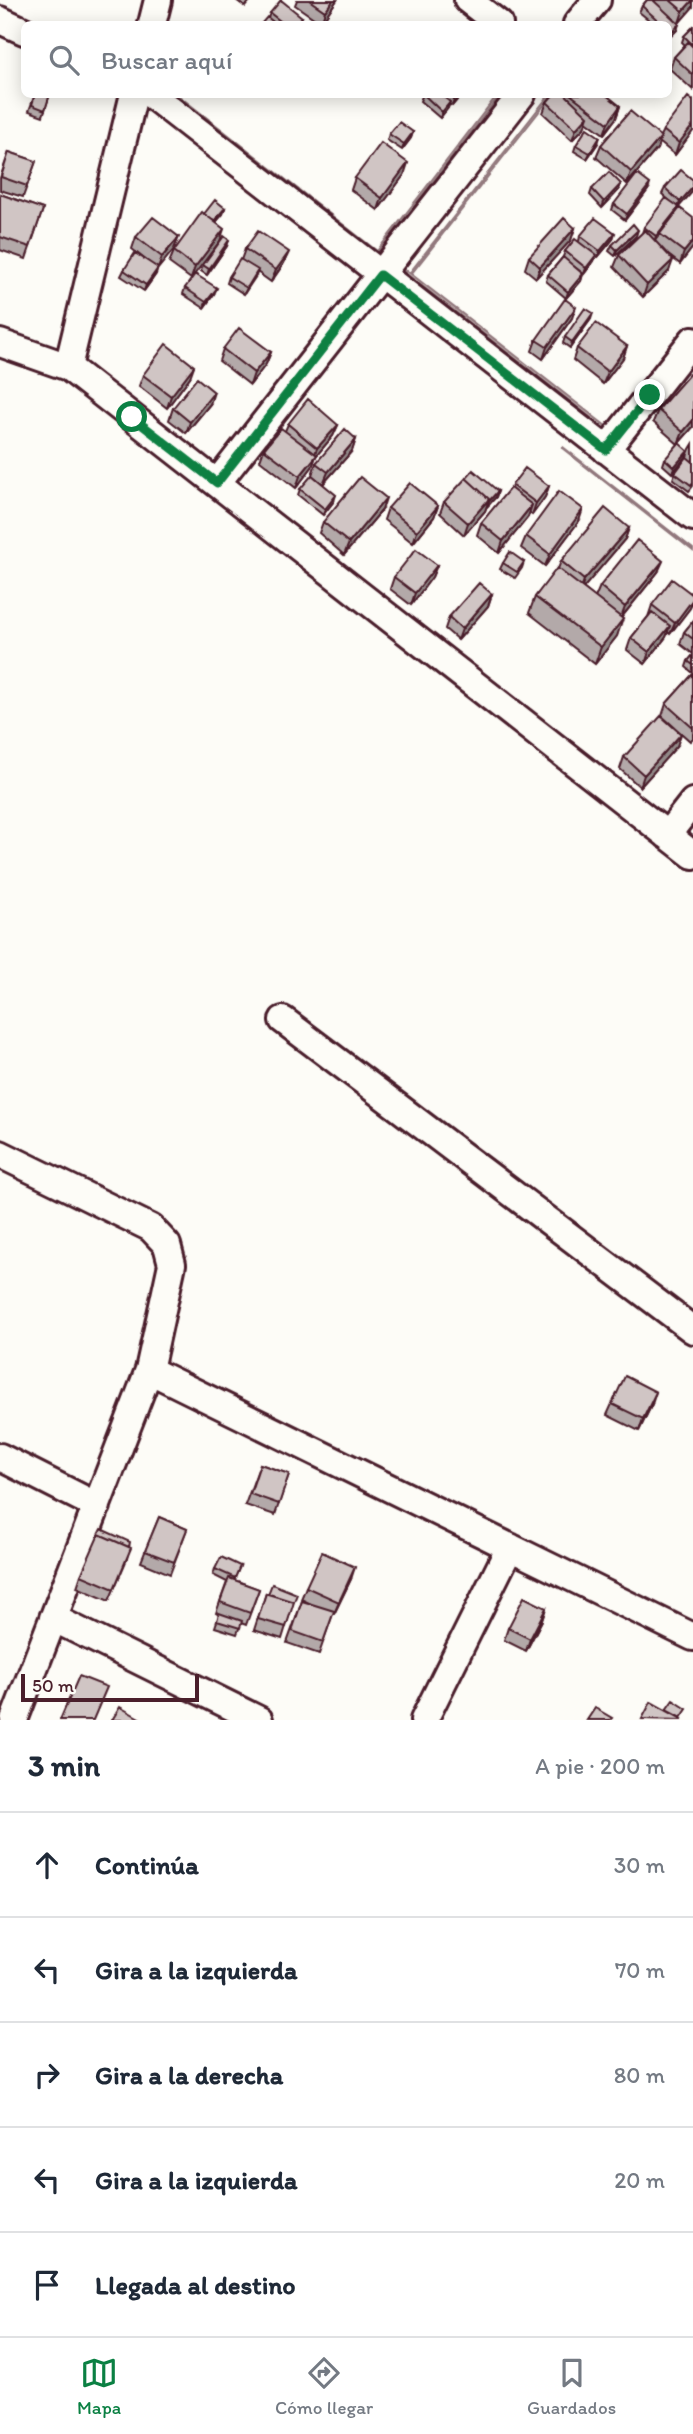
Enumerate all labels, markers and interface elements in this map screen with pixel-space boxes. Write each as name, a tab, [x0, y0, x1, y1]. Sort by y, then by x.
search box	[21, 21, 672, 98]
icon: search	[45, 41, 83, 79]
text: Buscar aquí	[101, 44, 232, 76]
route end	[634, 379, 665, 410]
route start	[116, 401, 147, 432]
scale bar	[21, 1671, 200, 1703]
text: 50 m	[32, 1674, 74, 1697]
text: 3 min	[28, 1747, 100, 1784]
text: A pie · 200 m	[535, 1752, 665, 1780]
icon: ahead	[28, 1846, 66, 1884]
text: Continúa	[95, 1849, 199, 1881]
text: 30 m	[614, 1851, 665, 1879]
icon: left	[28, 1951, 66, 1989]
text: Gira a la izquierda	[95, 1954, 298, 1986]
text: 70 m	[615, 1956, 665, 1984]
icon: right	[28, 2056, 66, 2094]
text: Gira a la derecha	[95, 2059, 283, 2091]
text: 80 m	[614, 2061, 665, 2089]
icon: left	[28, 2161, 66, 2199]
text: Gira a la izquierda	[95, 2164, 298, 2196]
text: 20 m	[614, 2166, 665, 2194]
icon: arrive	[28, 2266, 66, 2304]
text: Llegada al destino	[95, 2269, 296, 2301]
tab: Mapa	[77, 2354, 121, 2419]
tab: Cómo llegar	[275, 2354, 373, 2419]
tab: Guardados	[527, 2354, 616, 2419]

